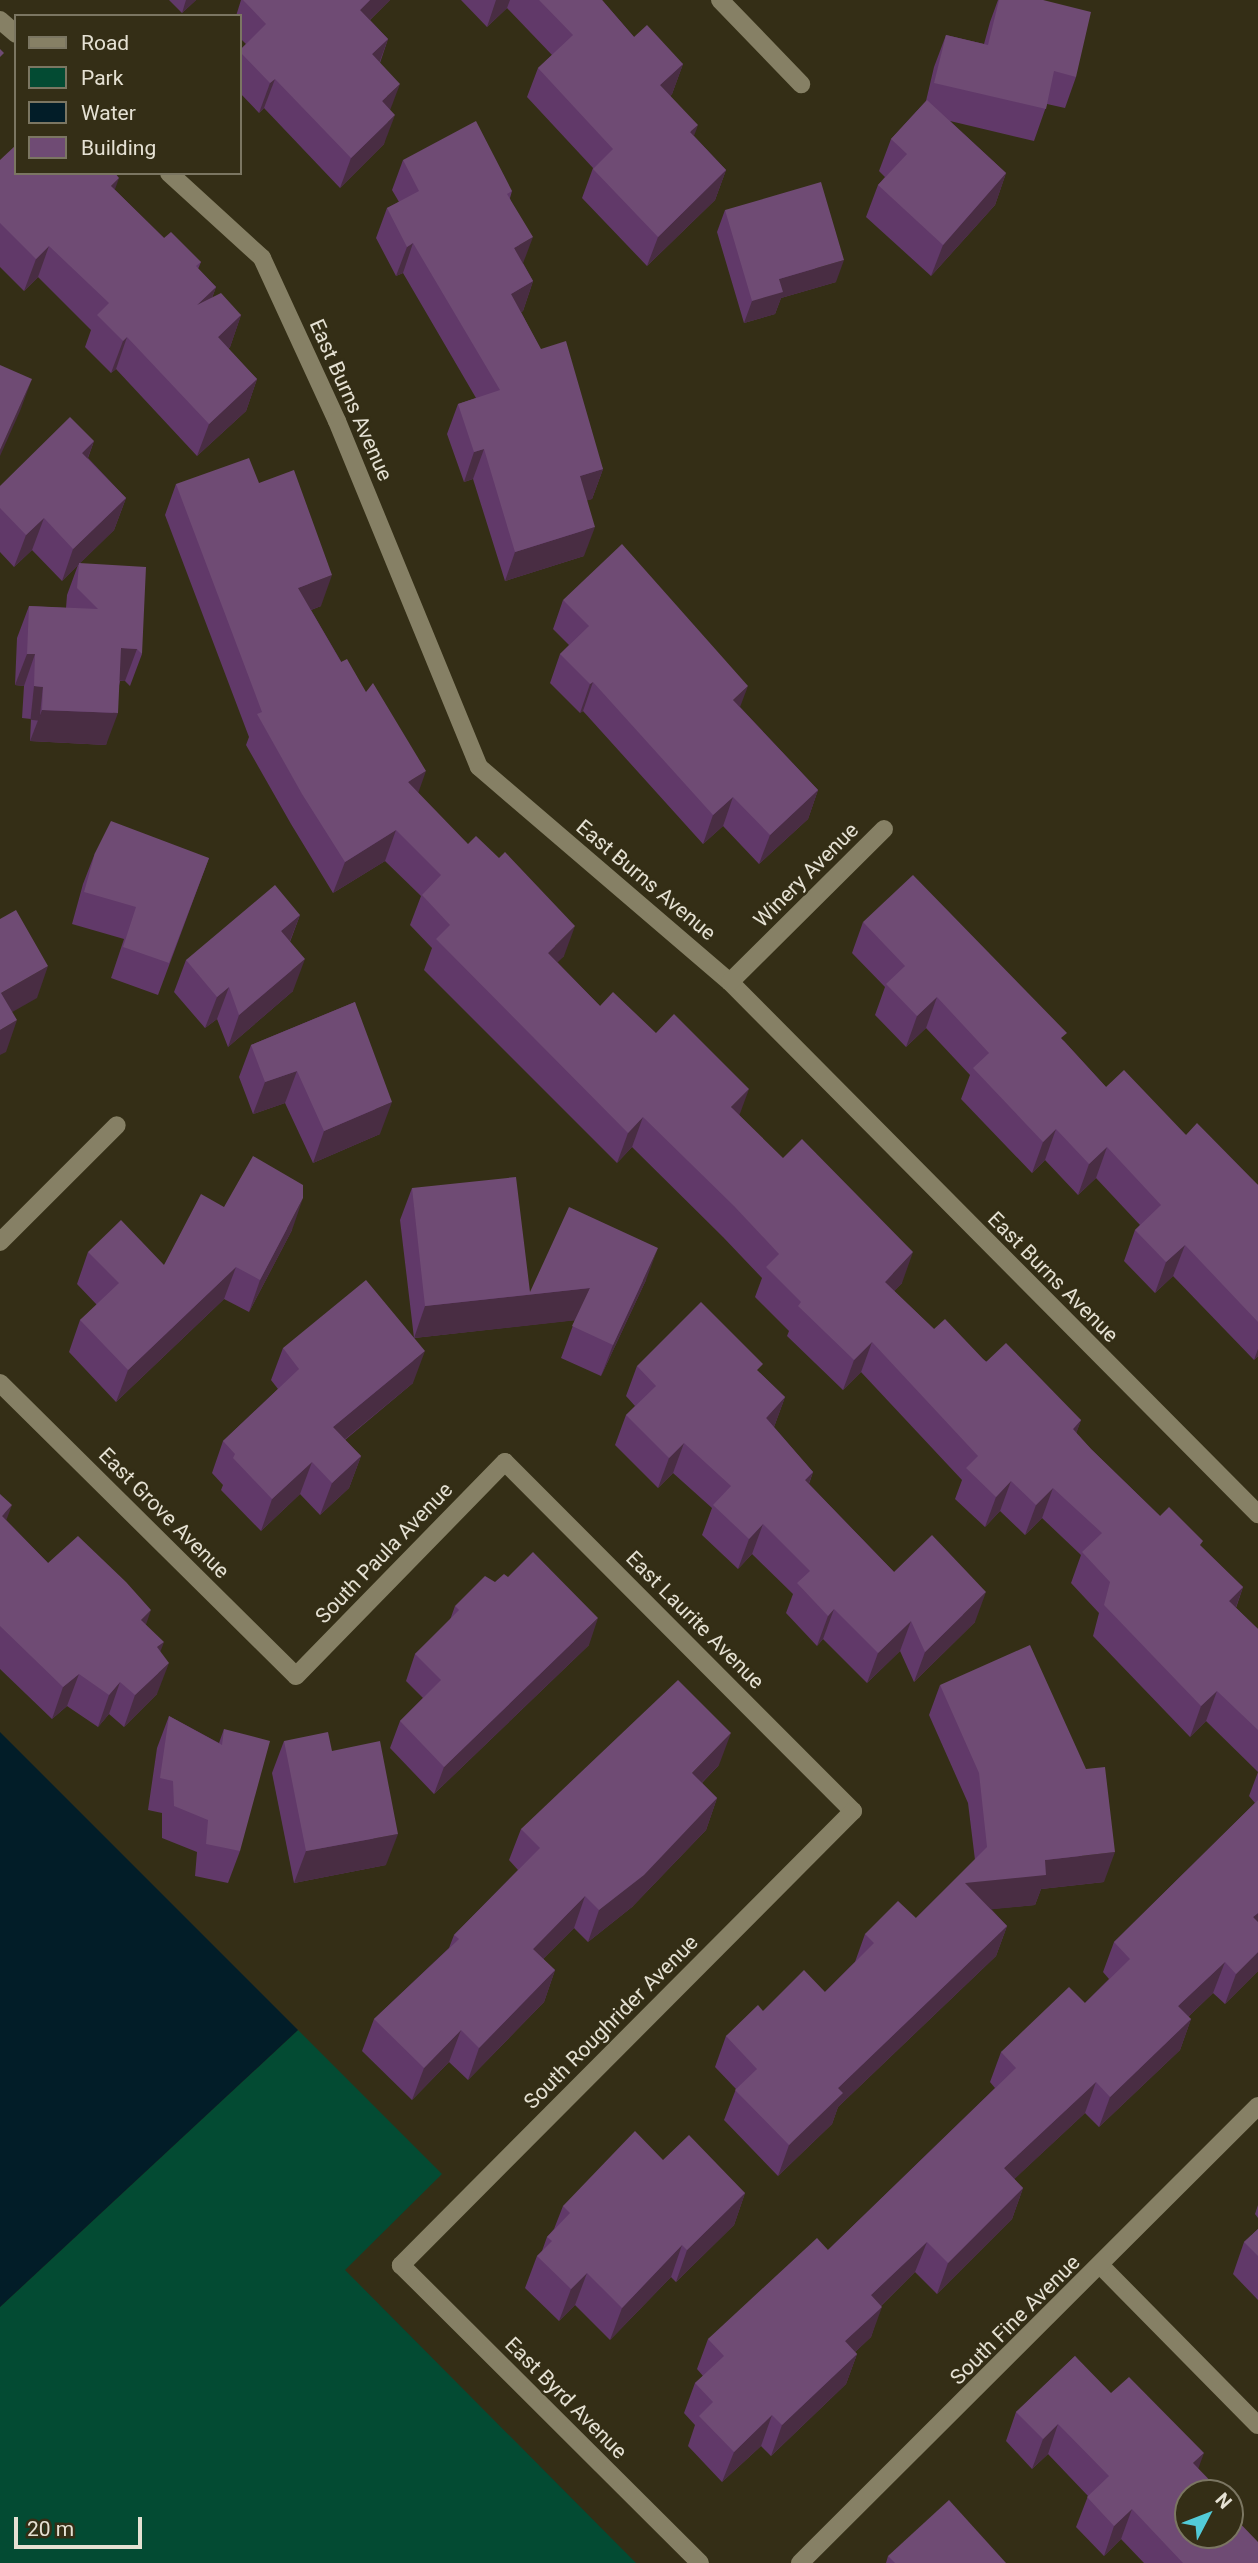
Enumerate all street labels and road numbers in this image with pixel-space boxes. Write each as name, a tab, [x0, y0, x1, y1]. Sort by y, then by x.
street label: East Burns Avenue	[304, 315, 398, 485]
street label: East Burns Avenue	[571, 814, 721, 946]
street label: Winery Avenue	[748, 817, 864, 933]
street label: East Burns Avenue	[982, 1206, 1124, 1348]
street label: East Grove Avenue	[93, 1442, 235, 1584]
street label: South Paula Avenue	[310, 1477, 458, 1629]
street label: East Laurite Avenue	[621, 1546, 769, 1694]
street label: South Roughrider Avenue	[519, 1930, 703, 2114]
street label: South Fine Avenue	[945, 2250, 1085, 2390]
street label: East Byrd Avenue	[500, 2332, 632, 2464]

